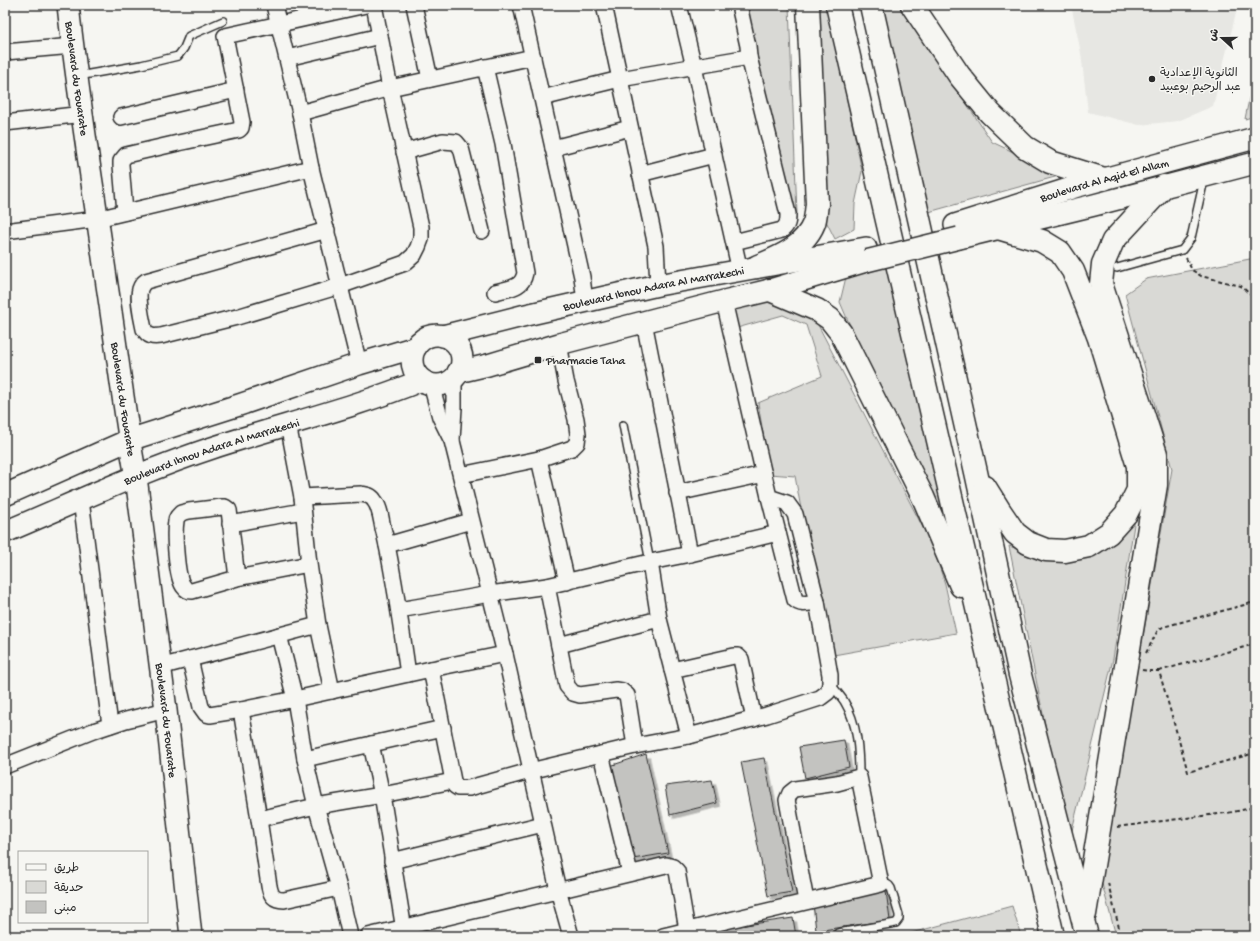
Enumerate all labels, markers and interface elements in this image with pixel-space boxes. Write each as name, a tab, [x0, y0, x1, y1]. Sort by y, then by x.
north arrow	[1202, 18, 1242, 58]
street label: Boulevard du Fouarate	[61, 20, 90, 138]
text: ش	[1207, 27, 1222, 43]
place label: الثانوية الإعدادية عبد الرحيم بوعبيد	[1160, 67, 1241, 95]
marker: الثانوية الإعدادية عبد الرحيم بوعبيد	[1147, 74, 1157, 84]
street label: Boulevard Al Aqid El Allam	[1038, 157, 1171, 207]
street label: Boulevard Ibnou Adara Al Marrakechi	[561, 265, 746, 316]
street label: Boulevard du Fouarate	[106, 340, 137, 458]
marker: Pharmacie Taha	[533, 355, 543, 365]
place label: Pharmacie Taha	[545, 355, 626, 369]
street label: Boulevard Ibnou Adara Al Marrakechi	[121, 417, 302, 490]
street label: Boulevard du Fouarate	[151, 661, 179, 779]
legend	[18, 851, 148, 923]
text: طريق	[54, 862, 79, 876]
text: حديقة	[54, 882, 83, 896]
text: مبنى	[54, 902, 77, 916]

